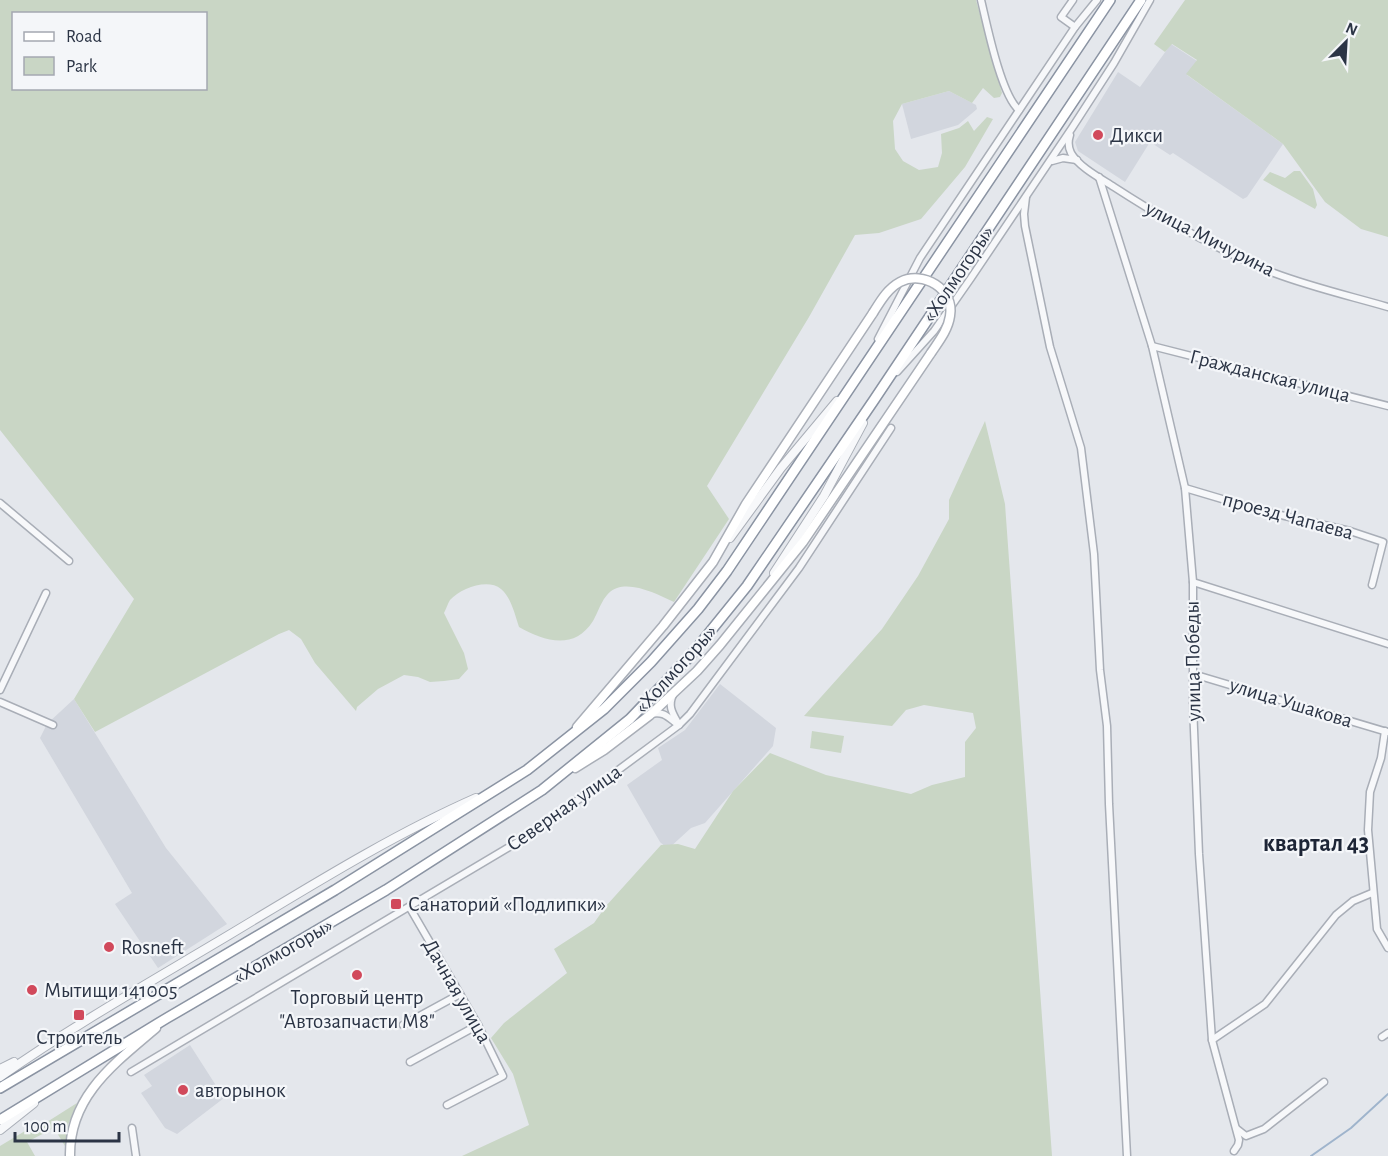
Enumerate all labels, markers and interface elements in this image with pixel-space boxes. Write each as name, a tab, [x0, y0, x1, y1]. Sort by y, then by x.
legend	[12, 12, 207, 90]
north arrow	[1316, 12, 1376, 72]
text: N	[1343, 20, 1360, 39]
text: Road	[66, 28, 102, 46]
text: Park	[66, 58, 98, 76]
place label: Дикси	[1110, 125, 1163, 146]
marker: Дикси	[1091, 128, 1105, 142]
street label: улица Мичурина	[1141, 197, 1278, 281]
street label: «Холмогоры»	[918, 222, 998, 326]
street label: Гражданская улица	[1188, 346, 1353, 406]
street label: проезд Чапаева	[1220, 488, 1356, 544]
street label: улица Победы	[1181, 601, 1205, 722]
street label: «Холмогоры»	[631, 621, 721, 717]
street label: улица Ушакова	[1226, 674, 1355, 732]
street label: Северная улица	[503, 761, 626, 855]
district label: квартал 43	[1263, 832, 1369, 856]
place label: Санаторий «Подлипки»	[408, 894, 606, 915]
marker: Санаторий «Подлипки»	[389, 897, 403, 911]
street label: «Холмогоры»	[229, 914, 337, 988]
street label: Дачная улица	[419, 935, 495, 1047]
place label: Rosneft	[121, 937, 184, 958]
marker: Rosneft	[102, 940, 116, 954]
marker: Торговый центр "Автозапчасти М8"	[350, 968, 364, 982]
place label: Мытищи 141005	[44, 980, 178, 1001]
marker: Мытищи 141005	[25, 983, 39, 997]
place label: Торговый центр "Автозапчасти М8"	[279, 987, 435, 1032]
marker: Строитель	[72, 1008, 86, 1022]
place label: Строитель	[36, 1027, 122, 1048]
place label: авторынок	[195, 1080, 286, 1101]
marker: авторынок	[176, 1083, 190, 1097]
scale bar	[15, 1105, 118, 1143]
text: 100 m	[24, 1118, 67, 1136]

